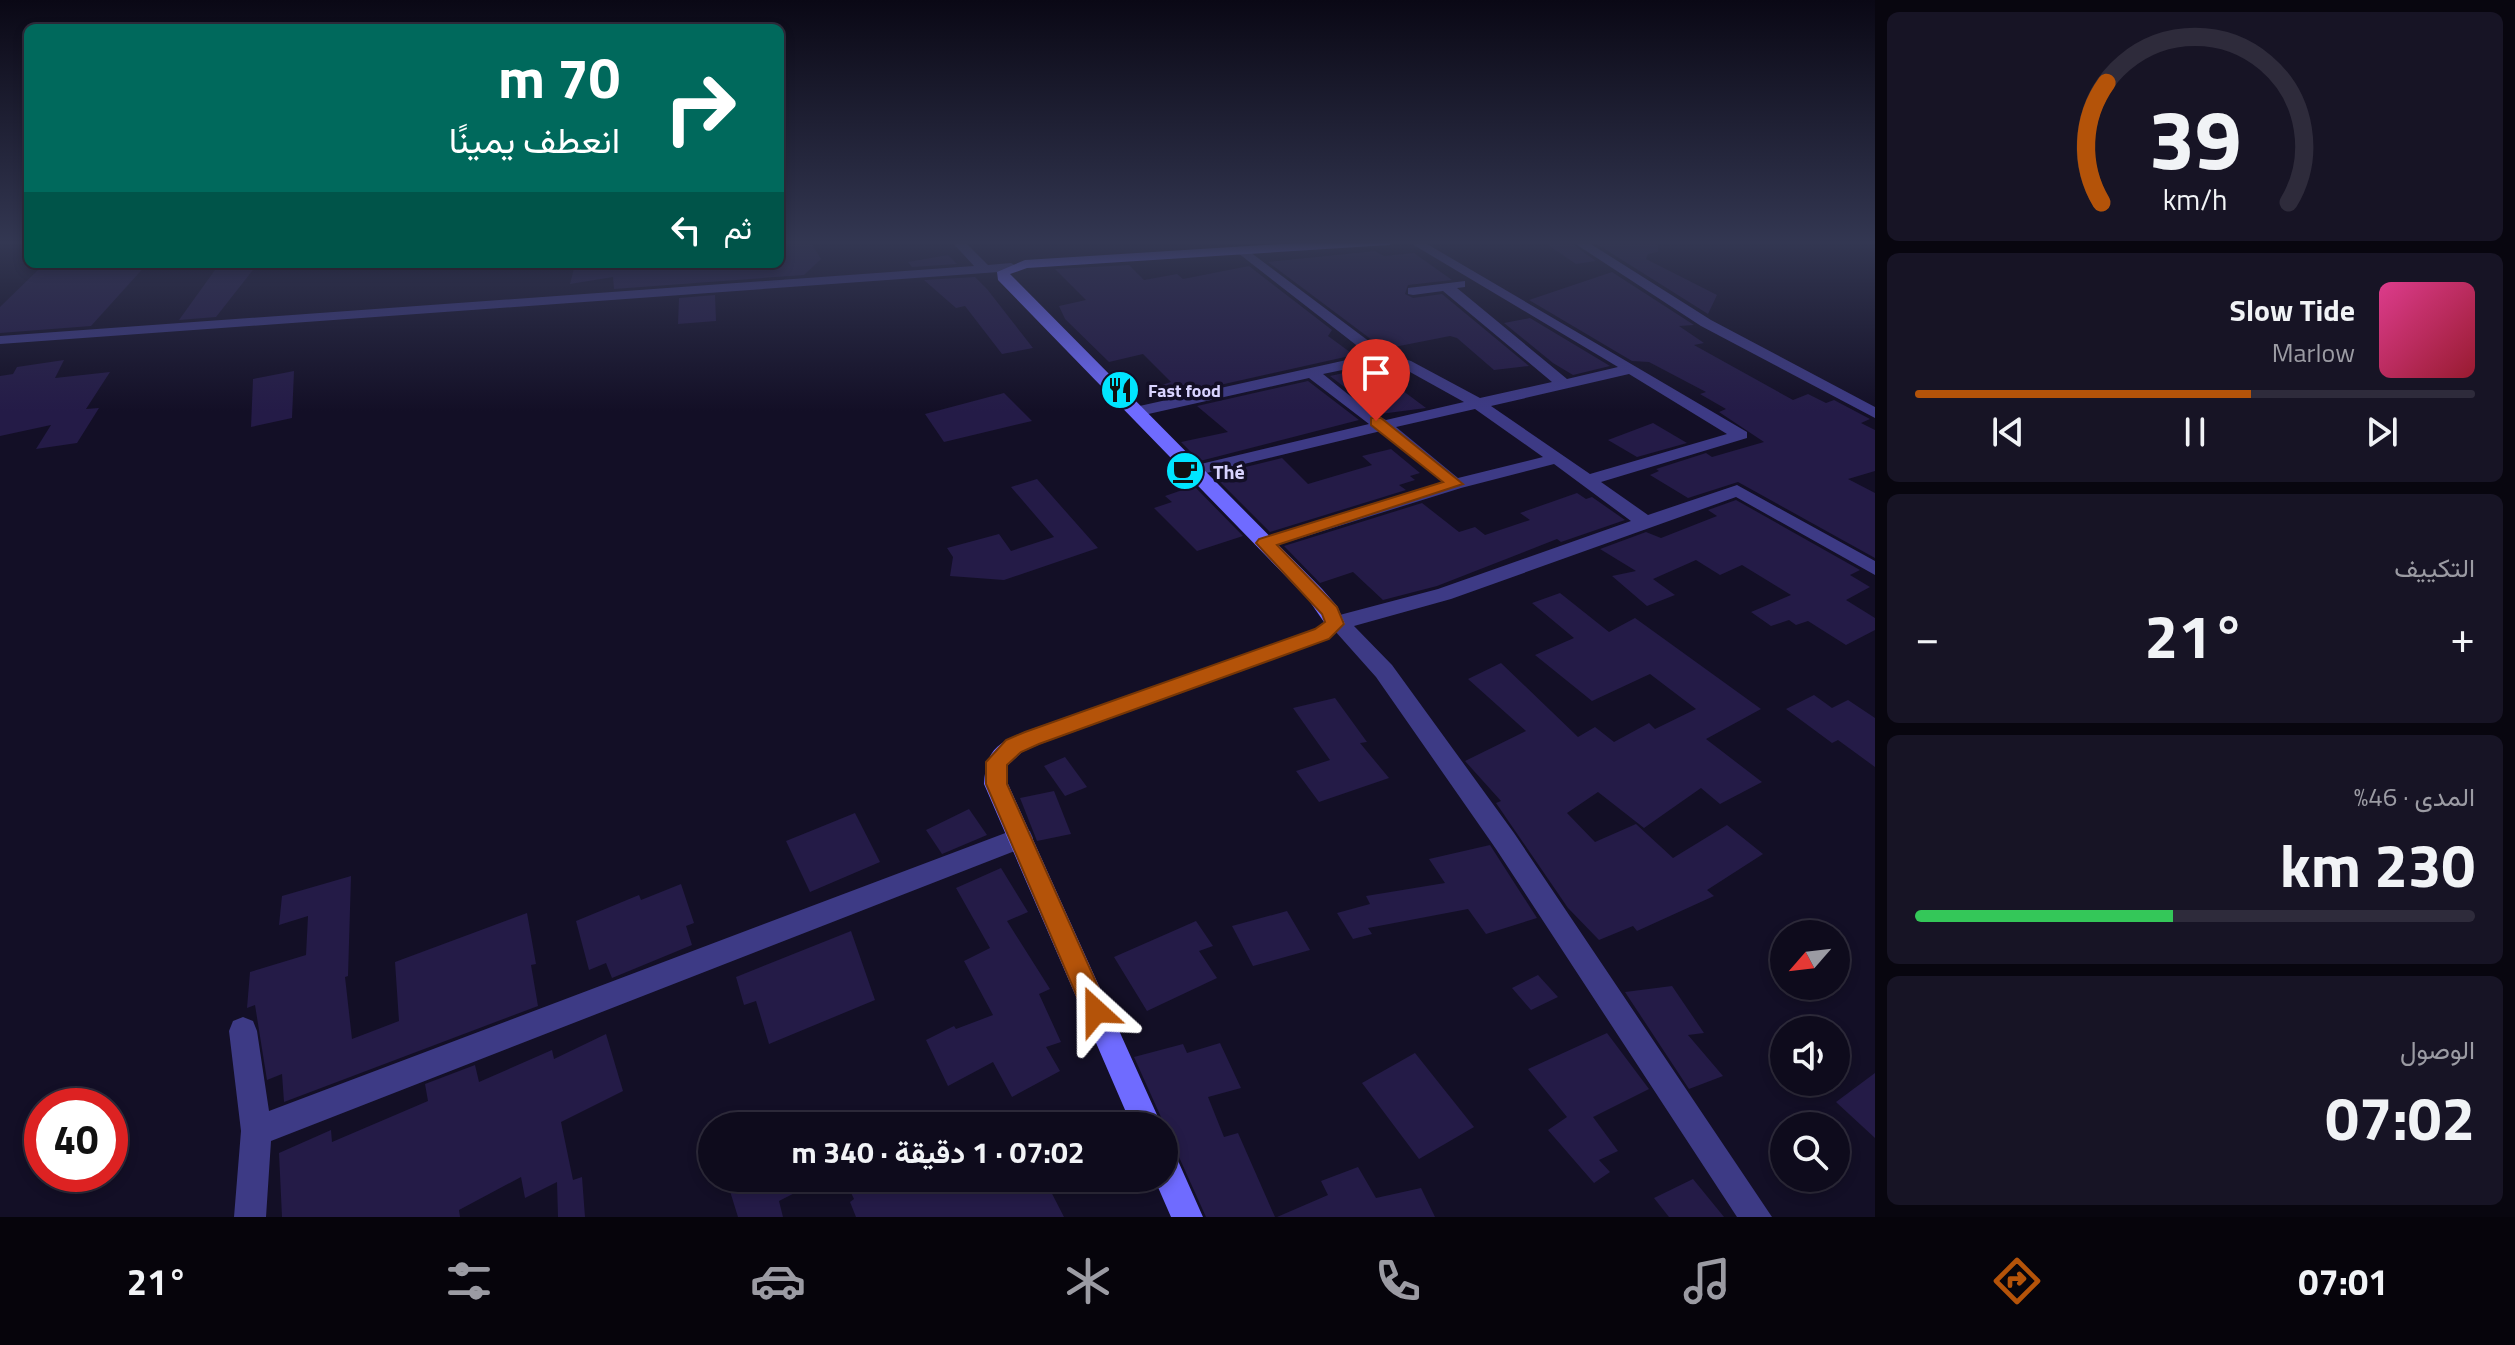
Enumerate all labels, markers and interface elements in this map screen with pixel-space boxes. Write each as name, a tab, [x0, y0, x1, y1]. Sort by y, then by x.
text: 70 m	[498, 35, 620, 120]
icon: right	[648, 56, 752, 160]
text: 39	[2148, 74, 2242, 200]
text: انعطف يمينًا	[449, 112, 620, 167]
text: km/h	[2163, 178, 2227, 221]
text: ثم	[724, 205, 752, 251]
icon: left	[664, 208, 708, 252]
text: Slow Tide	[2230, 287, 2355, 333]
text: Marlow	[2272, 333, 2355, 372]
pin	[1342, 339, 1410, 421]
icon: arrive	[1354, 351, 1398, 395]
restaurant icon: Fast food	[1099, 369, 1141, 411]
place label: Fast food	[1148, 377, 1221, 404]
icon: previous	[1986, 410, 2030, 454]
icon: pause	[2173, 410, 2217, 454]
icon: next	[2360, 410, 2404, 454]
cafe icon: Thé	[1164, 450, 1206, 492]
place label: Thé	[1213, 456, 1245, 487]
text: التكييف	[2394, 548, 2475, 587]
text: 21°	[2145, 590, 2245, 681]
text: −	[1915, 603, 1940, 670]
text: +	[2450, 603, 2475, 670]
text: المدى · 46%	[2354, 777, 2475, 816]
text: 230 km	[2280, 819, 2475, 910]
north arrow	[1770, 920, 1850, 1000]
map controls	[1770, 920, 1850, 1192]
position arrow	[1054, 969, 1138, 1053]
button: sound	[1770, 1016, 1850, 1096]
text: الوصول	[2400, 1030, 2475, 1069]
text: 07:02	[2325, 1072, 2475, 1163]
speed limit sign: 40	[24, 1088, 128, 1192]
button: search	[1770, 1112, 1850, 1192]
text: 07:02 · 1 دقيقة · 340 m	[792, 1129, 1085, 1175]
icon: filters	[441, 1253, 497, 1309]
icon: car	[750, 1253, 806, 1309]
icon: climate	[1060, 1253, 1116, 1309]
icon: phone	[1370, 1253, 1426, 1309]
icon: music	[1679, 1253, 1735, 1309]
icon: directions	[1989, 1253, 2045, 1309]
text: 21°	[127, 1254, 187, 1309]
text: 07:01	[2298, 1254, 2388, 1309]

